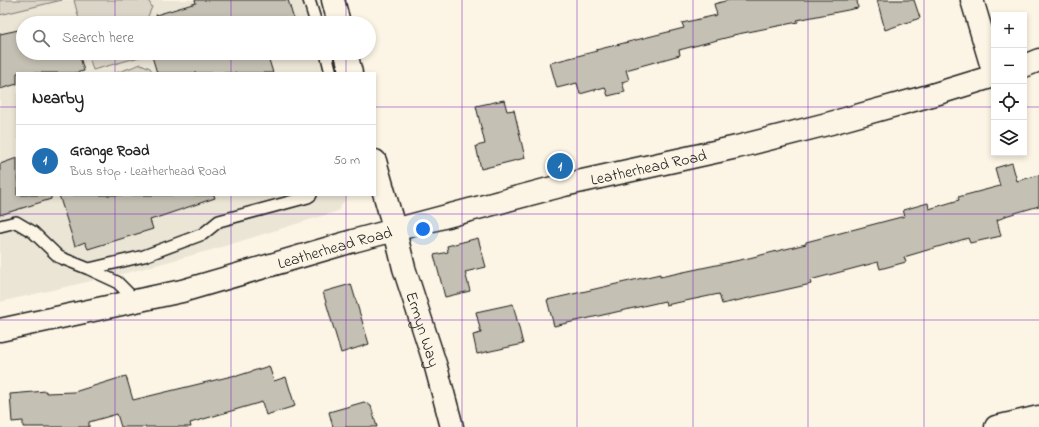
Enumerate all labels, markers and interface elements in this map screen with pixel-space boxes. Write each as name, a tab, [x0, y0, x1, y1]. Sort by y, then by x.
map controls	[991, 12, 1027, 156]
button: +	[991, 12, 1027, 48]
search box	[16, 16, 376, 60]
icon: search	[30, 27, 52, 49]
text: Search here	[62, 27, 134, 49]
button: −	[991, 48, 1027, 84]
button: locate	[991, 84, 1027, 120]
text: Nearby	[32, 86, 84, 111]
button: layers	[991, 120, 1027, 156]
text: Grange Road	[70, 140, 149, 162]
street label: Leatherhead Road	[589, 144, 709, 193]
text: 1	[43, 151, 47, 170]
text: 50 m	[334, 151, 360, 170]
pin: 1	[547, 151, 573, 181]
text: Bus stop · Leatherhead Road	[70, 162, 226, 181]
your location	[413, 219, 433, 239]
street label: Leatherhead Road	[275, 221, 395, 276]
street label: Ermyn Way	[398, 289, 445, 370]

